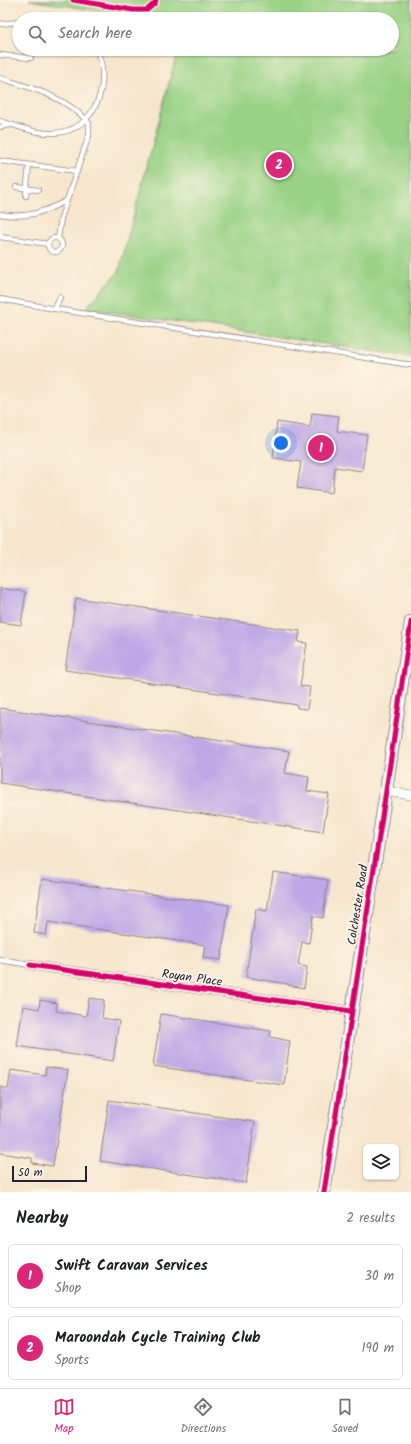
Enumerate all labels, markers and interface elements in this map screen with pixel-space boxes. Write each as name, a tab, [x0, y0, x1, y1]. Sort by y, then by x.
search box	[12, 12, 399, 56]
text: Search here	[58, 22, 132, 46]
icon: search	[26, 23, 48, 45]
pin: 2	[266, 150, 292, 180]
your location	[271, 433, 291, 453]
pin: 1	[308, 433, 334, 463]
street label: Colchester Road	[342, 863, 374, 946]
street label: Royan Place	[161, 964, 224, 992]
map controls	[363, 1144, 399, 1180]
button: layers	[363, 1144, 399, 1180]
scale bar	[12, 1164, 87, 1183]
text: 50 m	[18, 1164, 43, 1182]
text: Nearby	[16, 1205, 68, 1232]
text: 2 results	[347, 1208, 395, 1229]
text: Swift Caravan Services	[55, 1254, 208, 1278]
text: 1	[28, 1266, 32, 1287]
text: 30 m	[365, 1266, 394, 1287]
text: Shop	[55, 1278, 81, 1299]
text: Maroondah Cycle Training Club	[55, 1326, 261, 1350]
text: 2	[26, 1338, 34, 1359]
text: 190 m	[362, 1338, 394, 1359]
text: Sports	[55, 1350, 89, 1371]
tab: Map	[53, 1396, 75, 1438]
tab: Directions	[181, 1396, 226, 1438]
tab: Saved	[332, 1396, 358, 1438]

